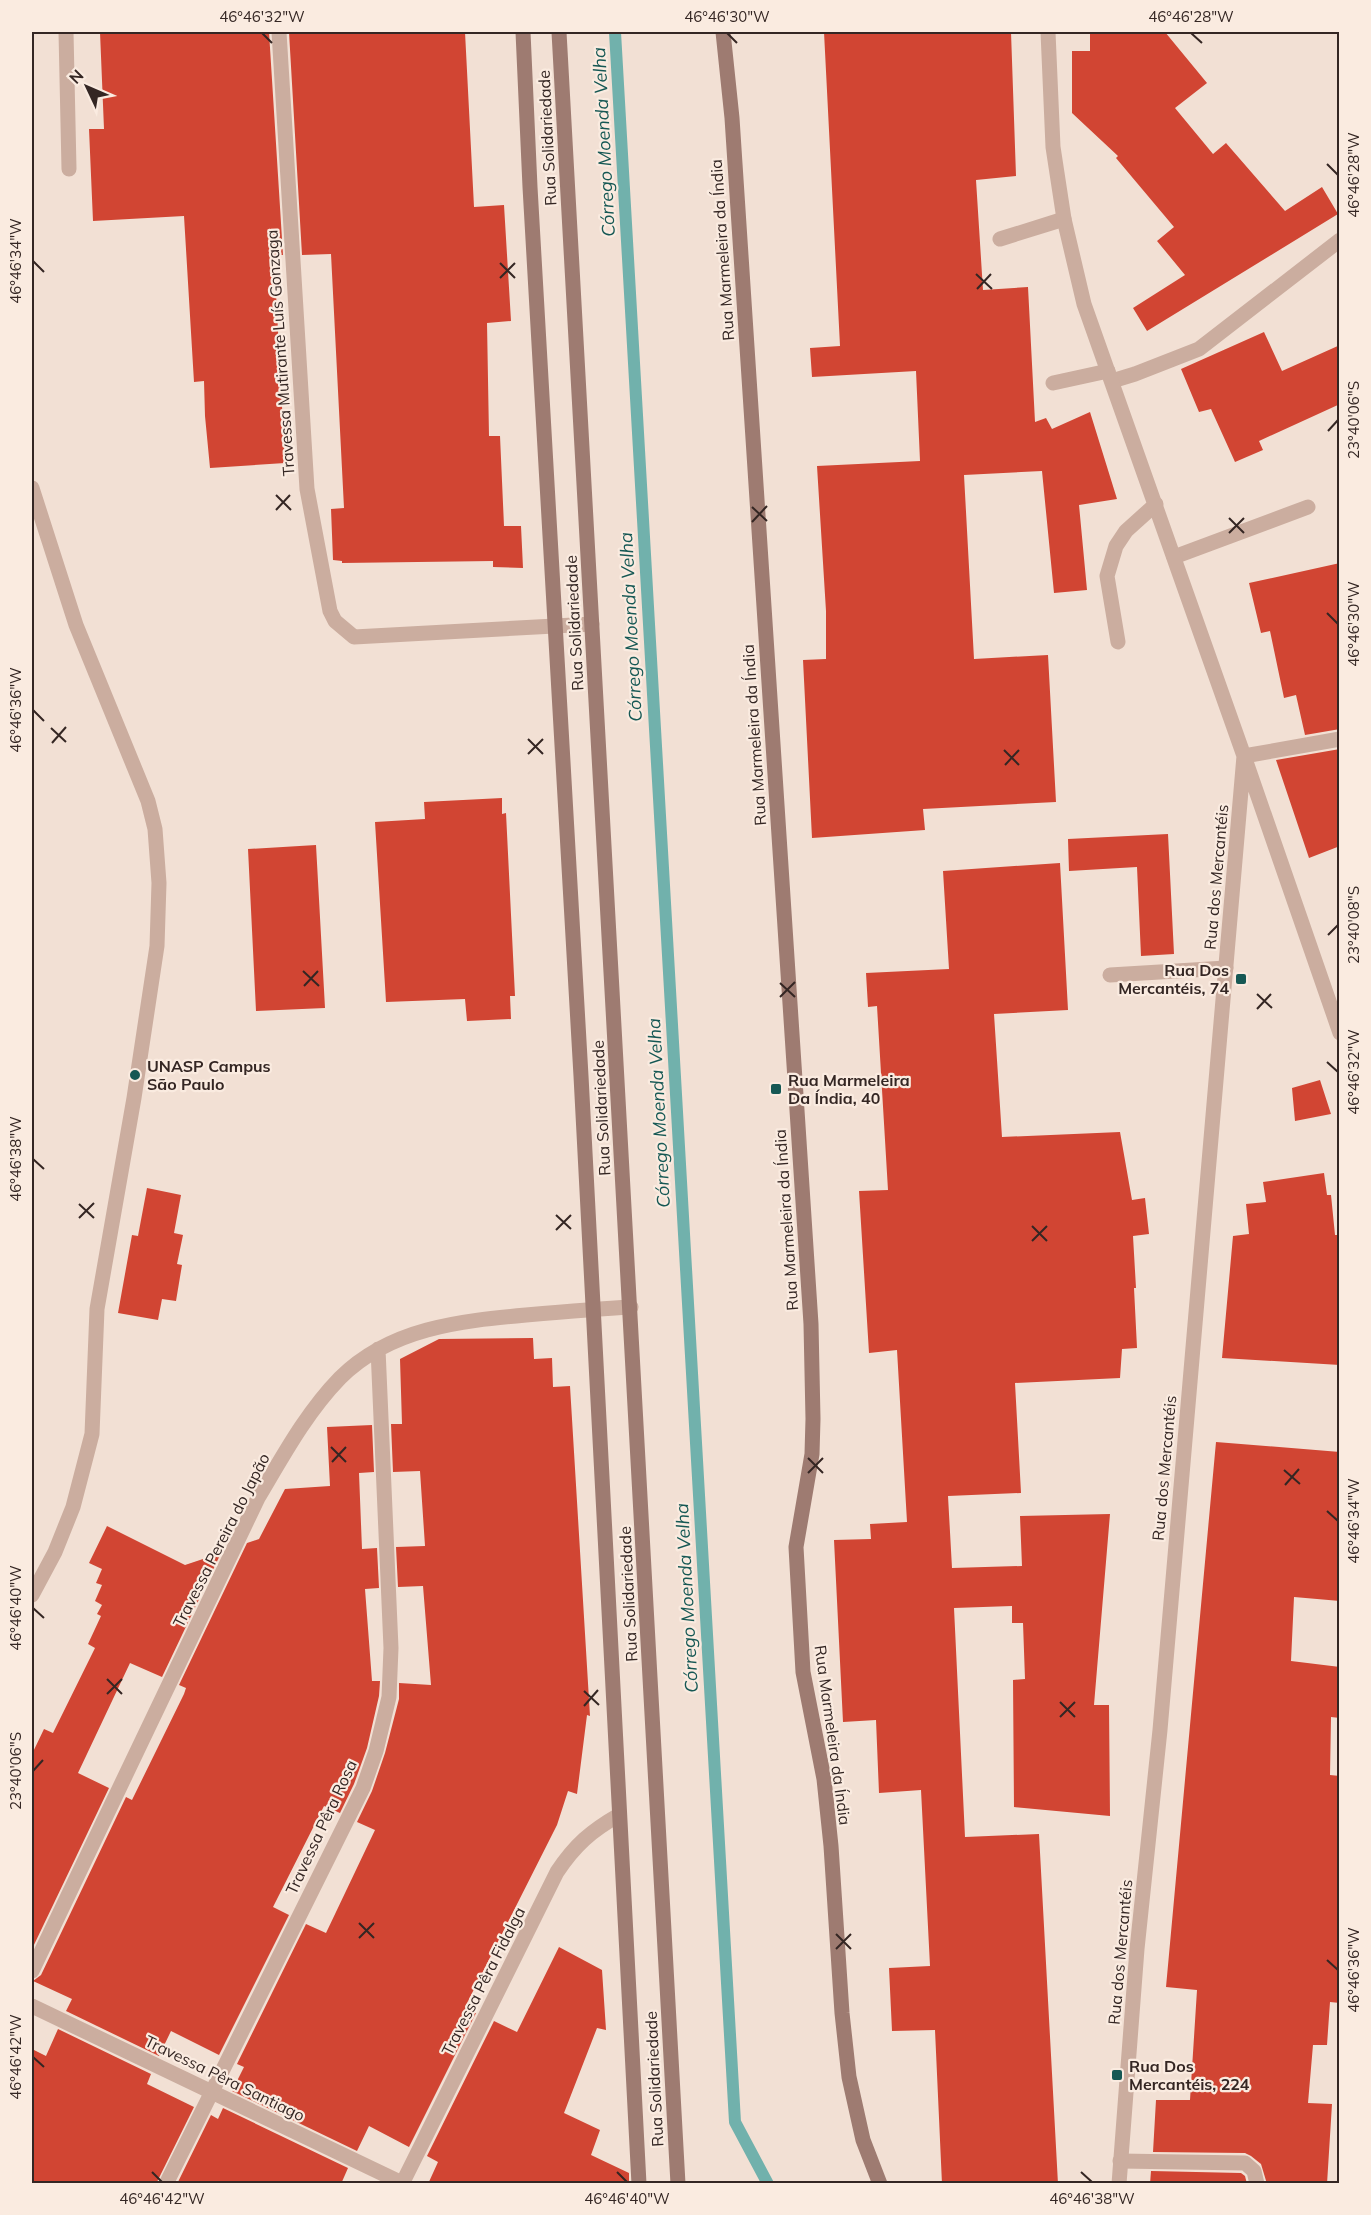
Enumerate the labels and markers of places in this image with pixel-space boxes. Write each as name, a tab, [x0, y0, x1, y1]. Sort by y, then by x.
place label: Rua Dos Mercantéis, 74	[1118, 960, 1229, 998]
marker: Rua Dos Mercantéis, 74	[1234, 972, 1248, 986]
place label: UNASP Campus São Paulo	[147, 1056, 271, 1094]
marker: UNASP Campus São Paulo	[128, 1068, 142, 1082]
place label: Rua Marmeleira Da Índia, 40	[788, 1070, 910, 1108]
marker: Rua Marmeleira Da Índia, 40	[769, 1082, 783, 1096]
place label: Rua Dos Mercantéis, 224	[1129, 2056, 1250, 2094]
marker: Rua Dos Mercantéis, 224	[1110, 2068, 1124, 2082]

